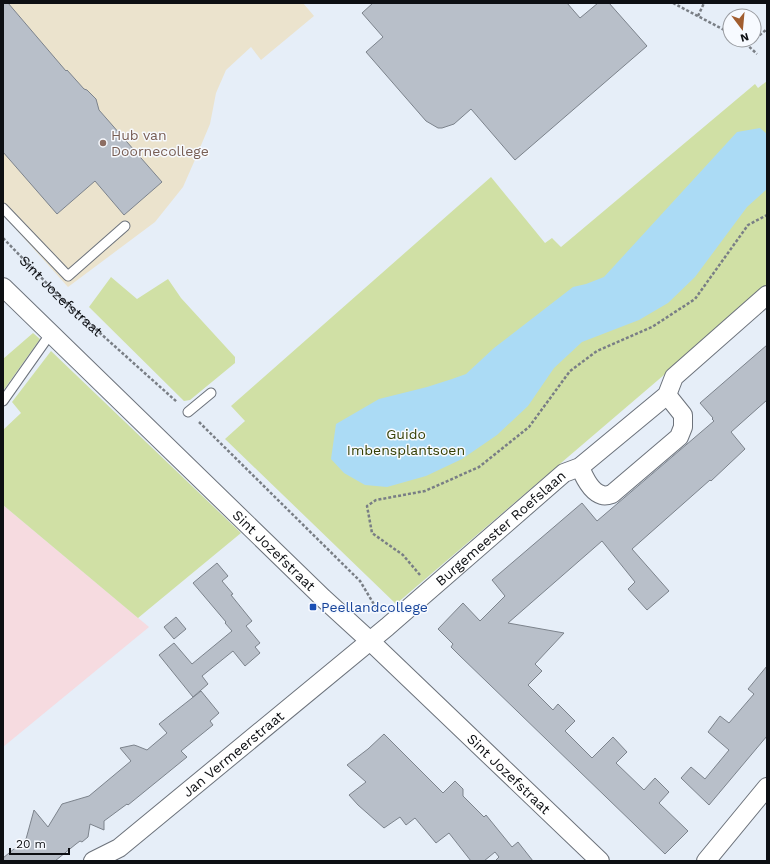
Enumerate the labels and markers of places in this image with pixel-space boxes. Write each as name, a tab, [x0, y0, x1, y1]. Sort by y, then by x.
place label: Hub van Doornecollege	[111, 127, 209, 159]
marker: Hub van Doornecollege	[98, 138, 108, 148]
place label: Peellandcollege	[321, 599, 428, 615]
marker: Peellandcollege	[308, 602, 318, 612]

